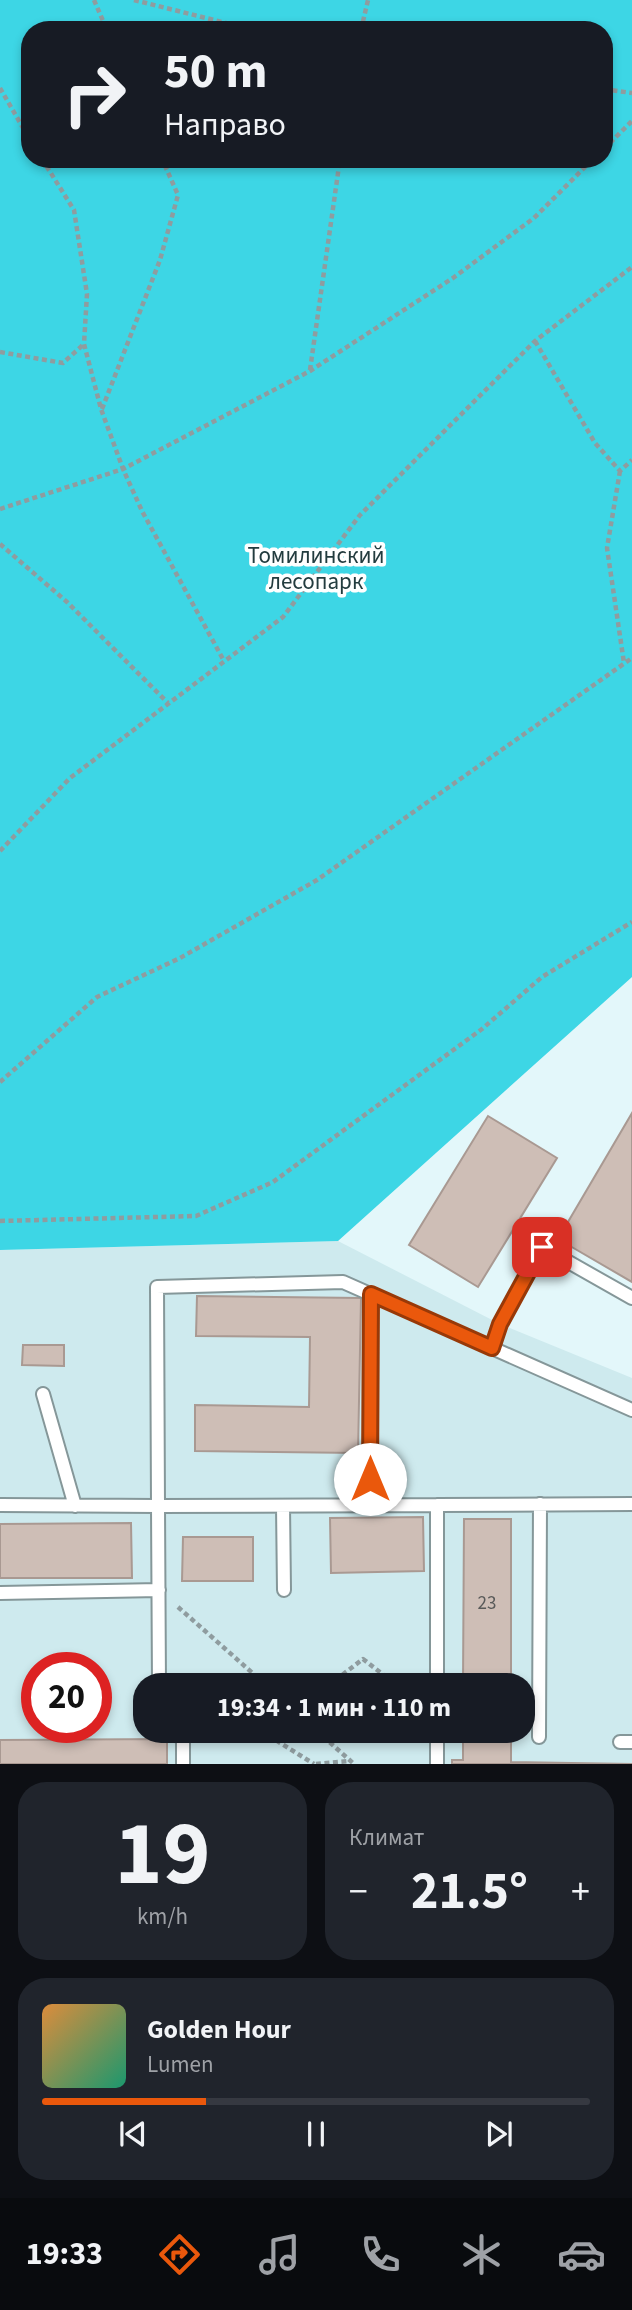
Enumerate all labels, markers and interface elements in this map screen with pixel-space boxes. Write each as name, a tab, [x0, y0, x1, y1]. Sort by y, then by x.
text: 50 m	[164, 37, 268, 107]
icon: right	[49, 49, 140, 140]
text: Направо	[164, 102, 286, 148]
park label: Томилинский лесопарк	[248, 539, 384, 598]
pin	[512, 1217, 572, 1277]
icon: arrive	[523, 1228, 561, 1266]
position arrow	[333, 1442, 407, 1516]
house number: 23	[478, 1590, 496, 1617]
speed limit sign: 20	[21, 1652, 112, 1743]
text: 19:34 · 1 мин · 110 m	[217, 1689, 451, 1726]
text: 19	[114, 1790, 211, 1919]
text: Климат	[349, 1821, 424, 1854]
text: 21.5°	[411, 1855, 528, 1929]
text: −	[349, 1865, 368, 1919]
text: +	[571, 1865, 590, 1919]
text: km/h	[137, 1900, 188, 1933]
text: Golden Hour	[147, 2011, 291, 2048]
text: Lumen	[147, 2048, 214, 2081]
icon: previous	[114, 2115, 152, 2153]
icon: pause	[297, 2115, 335, 2153]
icon: next	[480, 2115, 518, 2153]
icon: directions	[155, 2230, 204, 2279]
icon: music	[255, 2230, 304, 2279]
icon: phone	[356, 2230, 405, 2279]
icon: climate	[457, 2230, 506, 2279]
icon: car	[557, 2230, 606, 2279]
text: 19:33	[26, 2231, 103, 2277]

